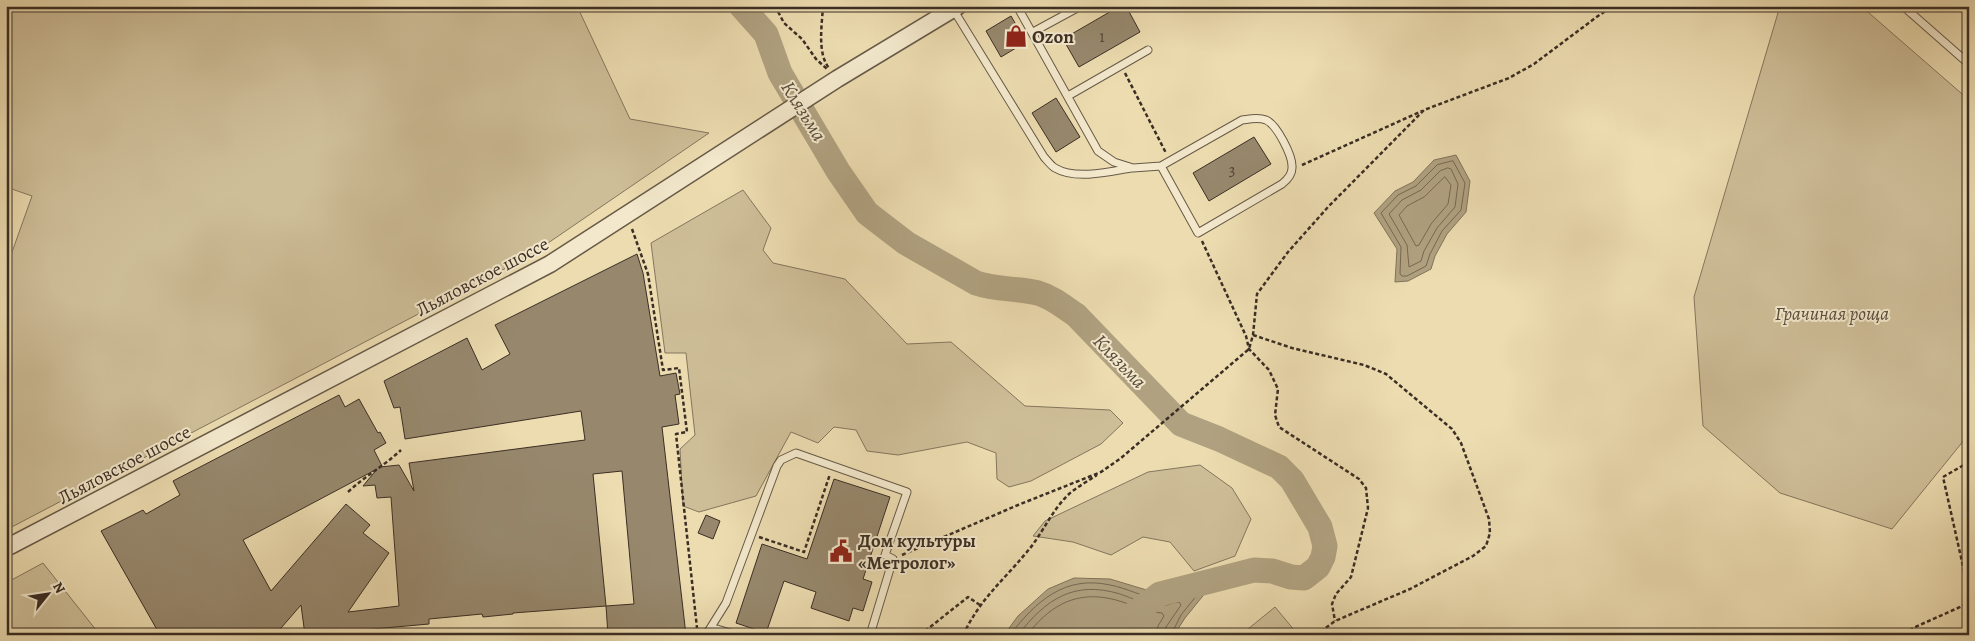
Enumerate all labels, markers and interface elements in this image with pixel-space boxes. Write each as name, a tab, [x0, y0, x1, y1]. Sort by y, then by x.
shop icon: Ozon	[1003, 23, 1029, 49]
place label: Ozon	[1032, 24, 1074, 50]
house number: 1	[1099, 26, 1105, 48]
water label: Клязьма	[775, 76, 833, 147]
house number: 3	[1229, 159, 1235, 181]
street label: Льяловское шоссе	[411, 231, 554, 323]
park label: Грачиная роща	[1775, 301, 1889, 327]
water label: Клязьма	[1087, 328, 1152, 395]
street label: Льяловское шоссе	[53, 419, 196, 511]
place label: Дом культуры «Метролог»	[858, 528, 976, 576]
public building icon: Дом культуры «Метролог»	[828, 538, 854, 564]
north arrow	[22, 568, 72, 618]
text: N	[48, 579, 70, 597]

